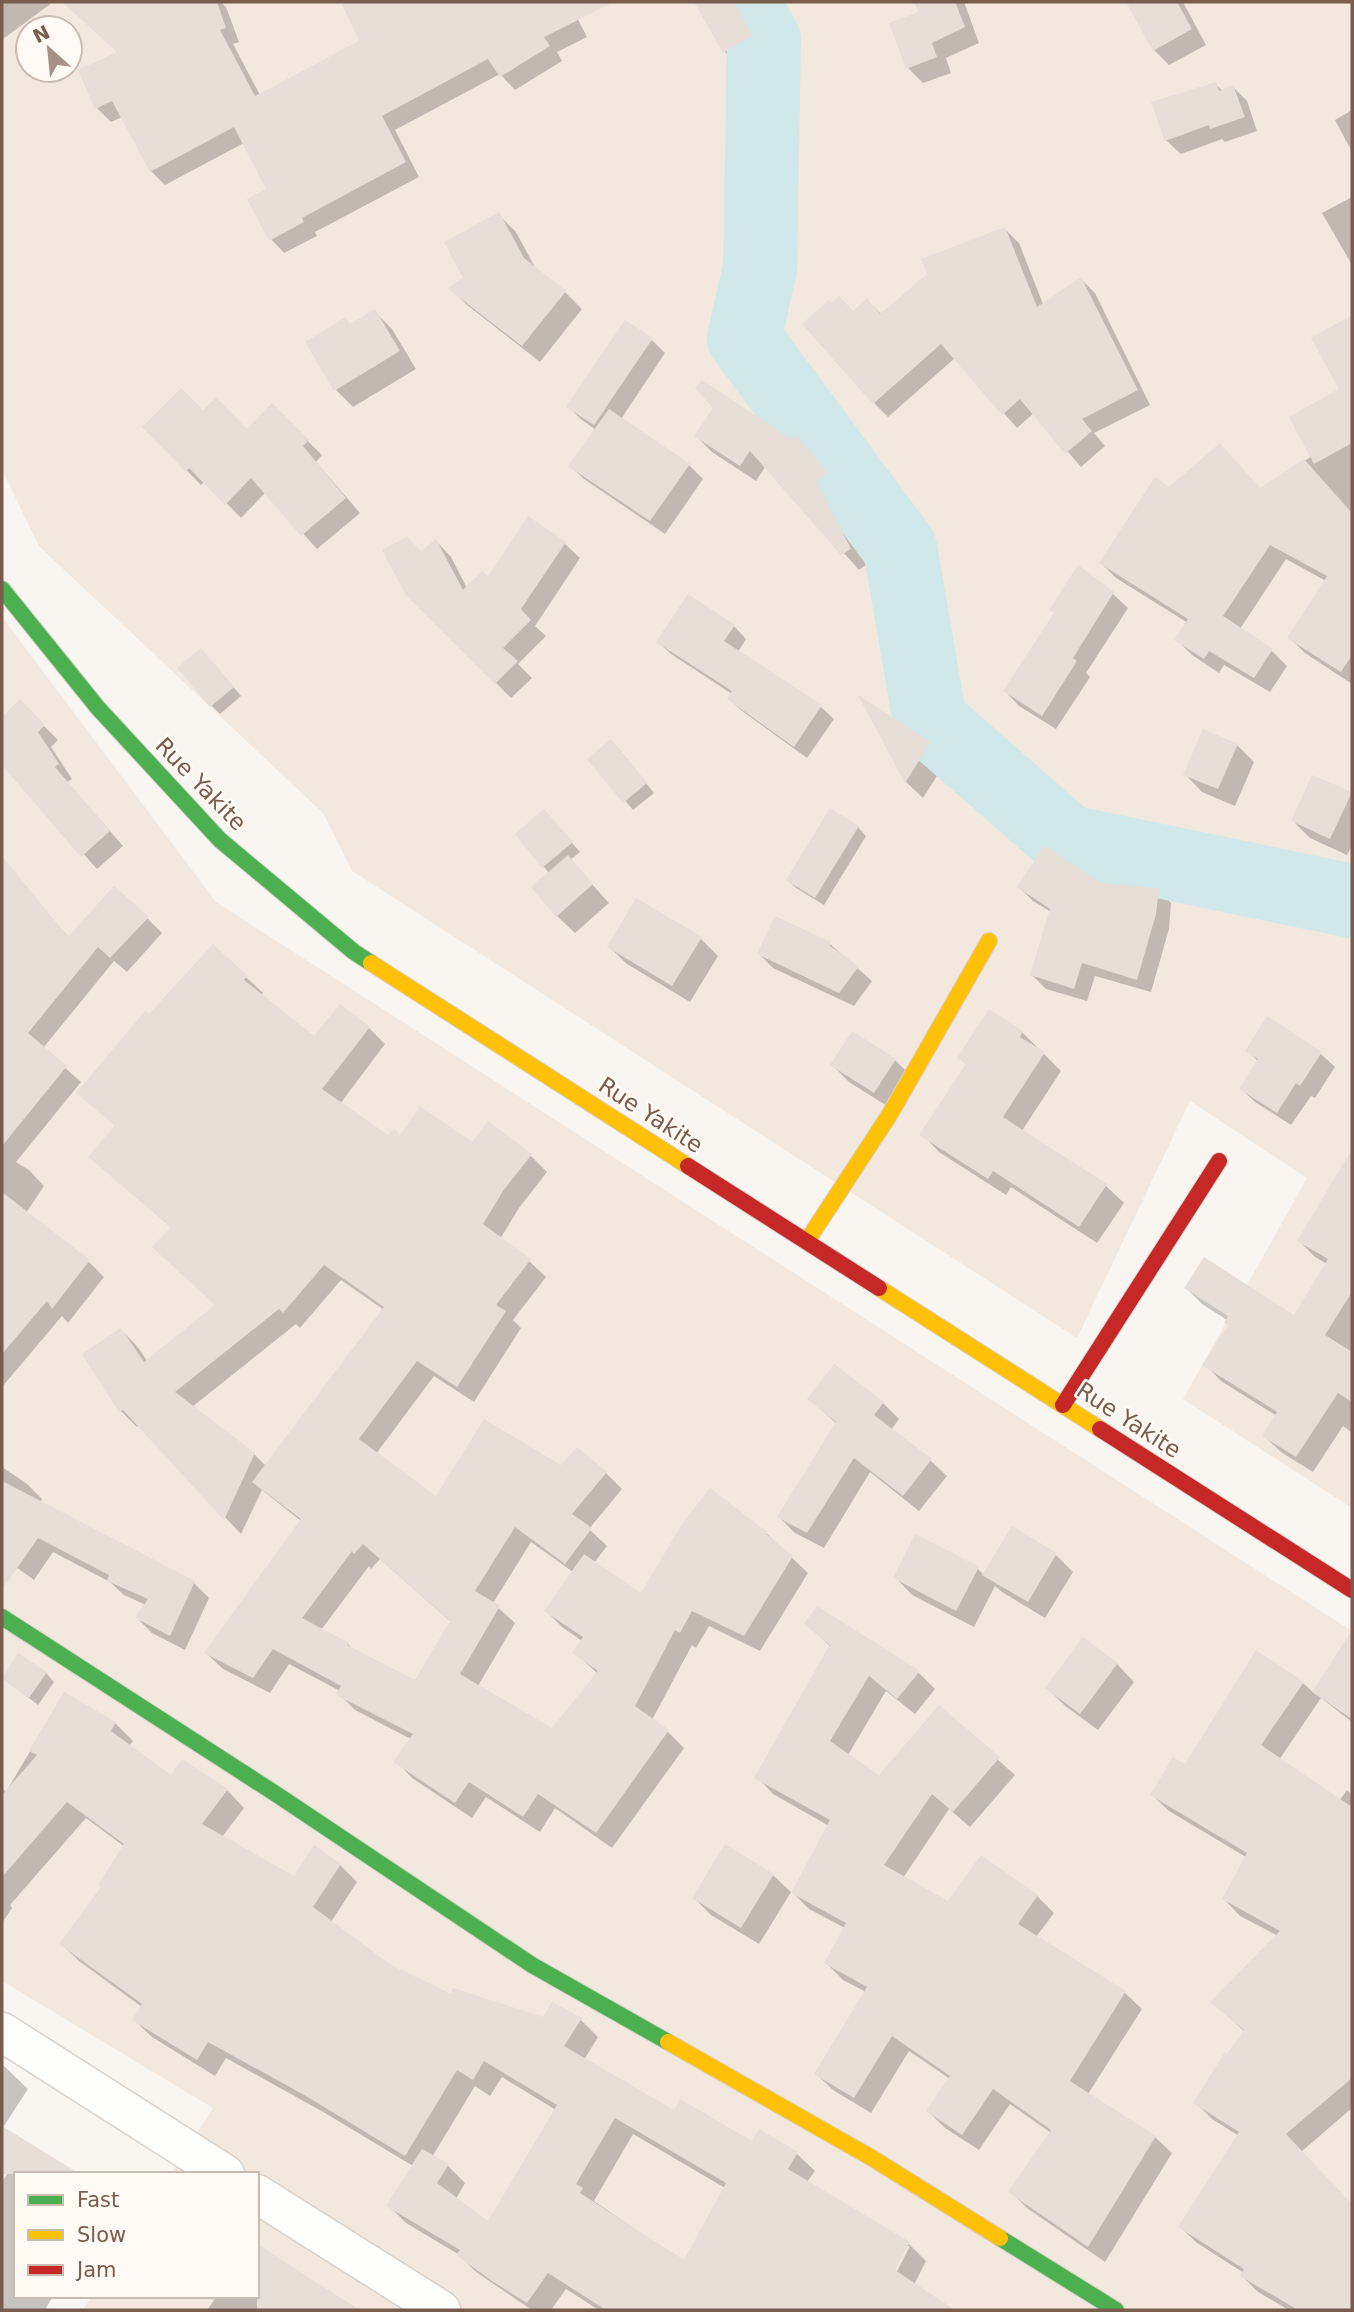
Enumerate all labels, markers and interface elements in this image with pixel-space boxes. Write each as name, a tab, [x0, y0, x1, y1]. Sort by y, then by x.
north arrow	[14, 14, 84, 84]
text: N	[29, 20, 53, 47]
street label: Rue Yakite	[150, 732, 252, 836]
street label: Rue Yakite	[594, 1072, 708, 1158]
street label: Rue Yakite	[1072, 1377, 1186, 1463]
legend	[14, 2172, 259, 2298]
text: Fast	[77, 2188, 119, 2212]
text: Slow	[77, 2223, 126, 2247]
text: Jam	[75, 2258, 117, 2282]

